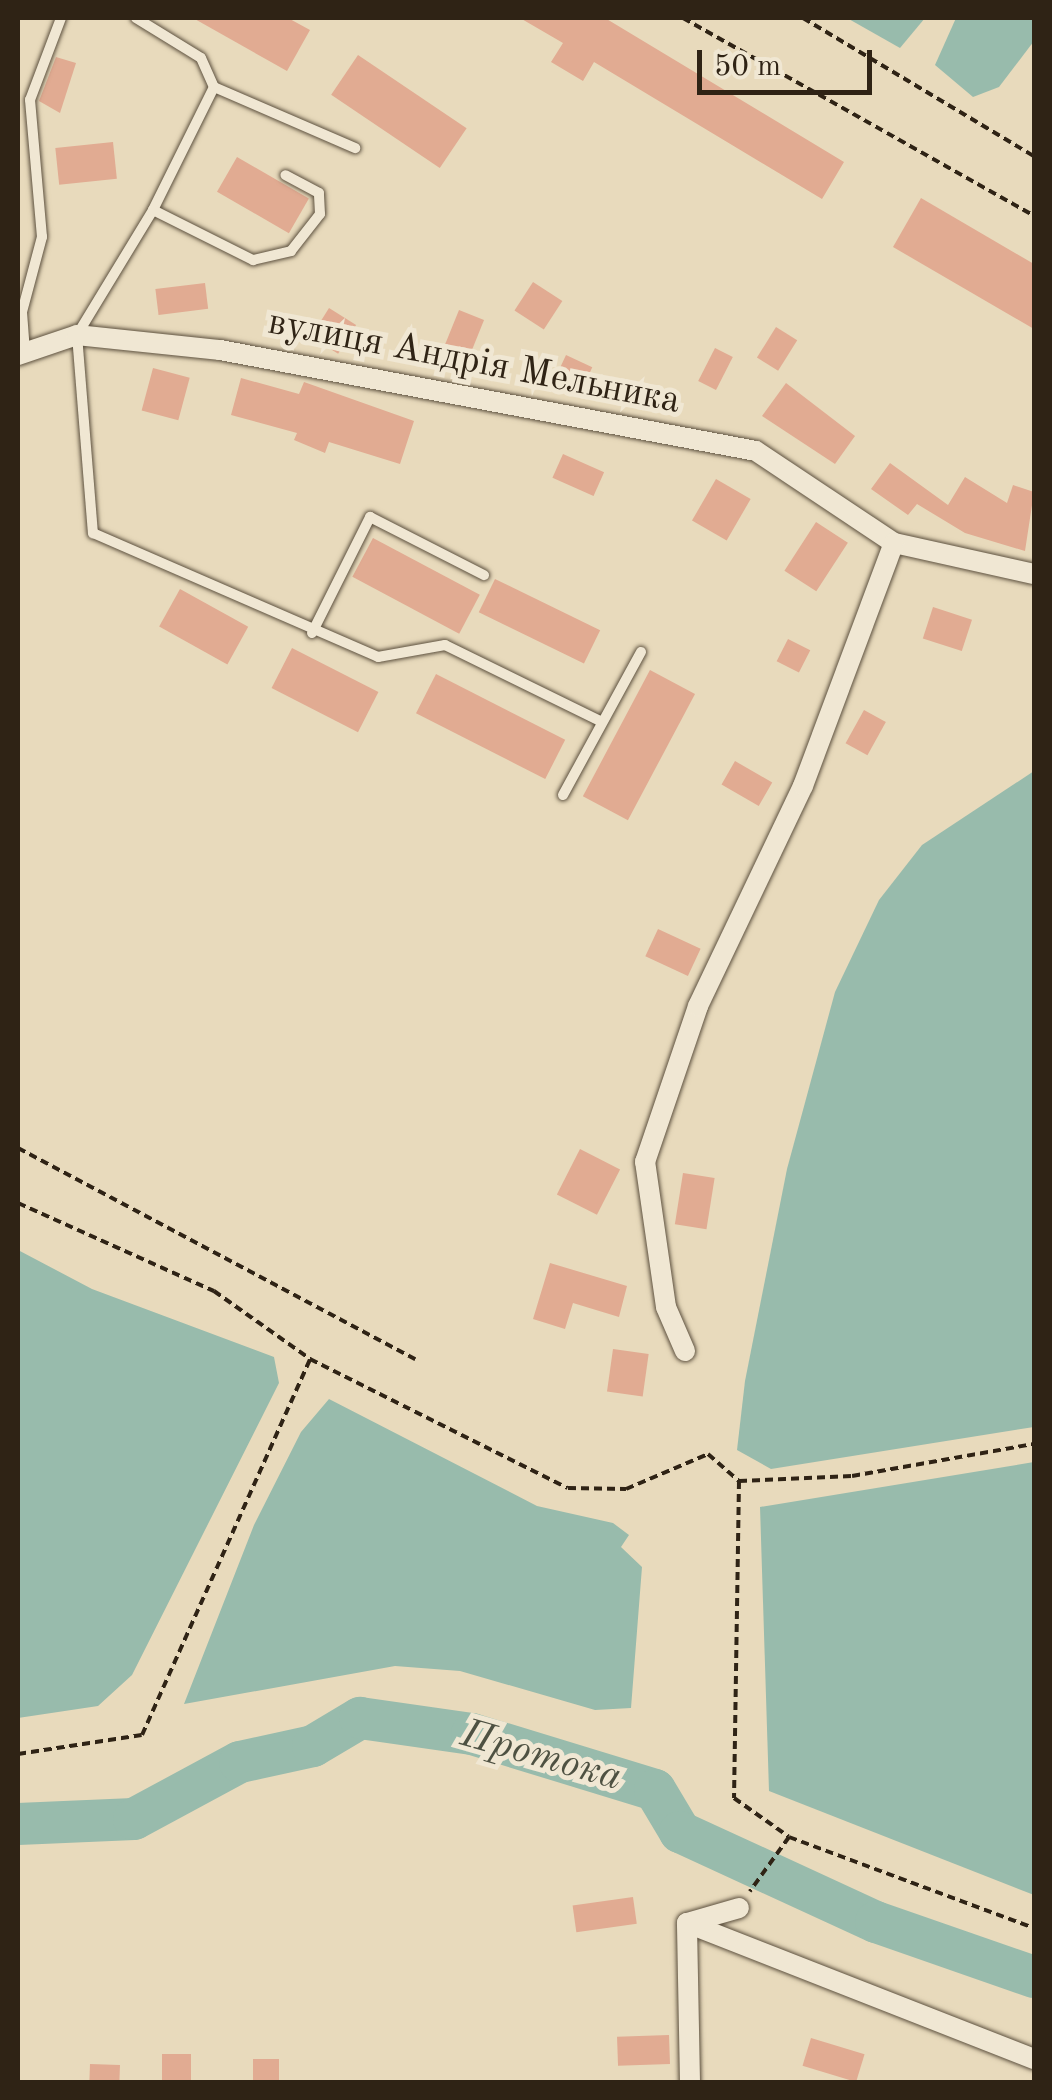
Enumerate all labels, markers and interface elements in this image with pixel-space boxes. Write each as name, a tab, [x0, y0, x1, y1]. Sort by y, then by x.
scale bar	[702, 30, 877, 92]
text: 50 m	[714, 52, 781, 82]
street label: вулиця Андрія Мельника	[264, 301, 684, 425]
water label: Протока	[455, 1711, 627, 1803]

